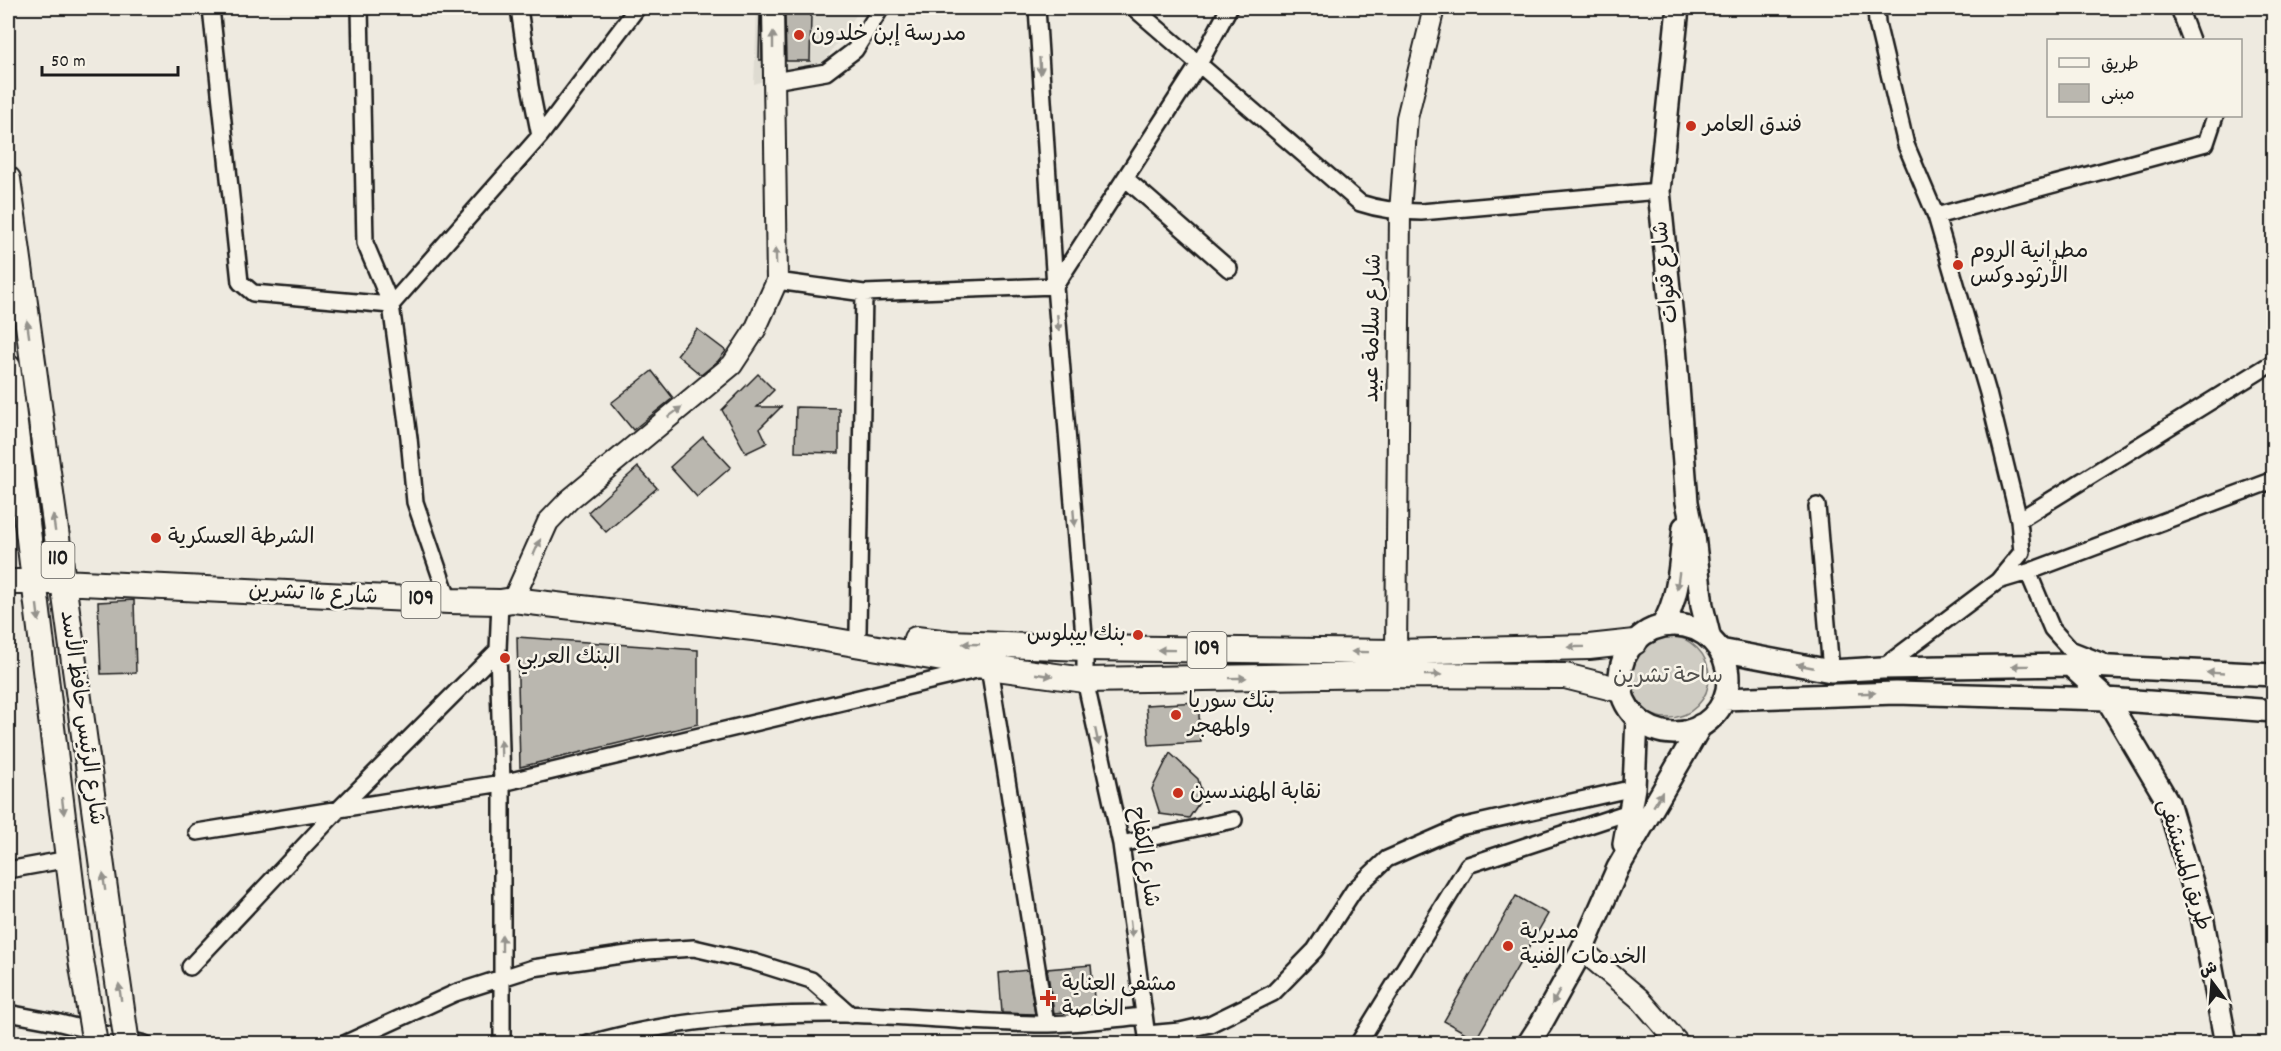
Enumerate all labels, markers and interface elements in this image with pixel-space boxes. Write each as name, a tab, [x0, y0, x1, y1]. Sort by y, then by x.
place label: مدرسة إبن خلدون	[811, 20, 966, 51]
marker: مدرسة إبن خلدون	[792, 28, 806, 42]
one-way arrow	[768, 30, 778, 49]
scale bar	[42, 39, 178, 77]
legend	[2047, 39, 2242, 117]
text: 50 m	[51, 50, 86, 75]
text: طريق	[2101, 53, 2139, 78]
one-way arrow	[1036, 56, 1045, 75]
text: مبنى	[2101, 83, 2135, 108]
place label: فندق العامر	[1701, 111, 1802, 142]
marker: فندق العامر	[1684, 119, 1698, 133]
street label: شارع قنوات	[1646, 219, 1688, 325]
place label: مطرانية الروم الأرثودوكس	[1970, 237, 2088, 293]
one-way arrow	[772, 246, 781, 265]
street label: شارع سلامة عبيد	[1357, 253, 1391, 403]
marker: مطرانية الروم الأرثودوكس	[1951, 258, 1965, 272]
one-way arrow	[1053, 314, 1063, 333]
one-way arrow	[23, 320, 32, 339]
one-way arrow	[667, 406, 683, 419]
one-way arrow	[1069, 508, 1079, 527]
one-way arrow	[49, 513, 58, 532]
place label: الشرطة العسكرية	[168, 523, 315, 554]
marker: الشرطة العسكرية	[149, 531, 163, 545]
one-way arrow	[532, 537, 542, 555]
road number: 110	[42, 542, 74, 578]
one-way arrow	[1673, 572, 1682, 591]
street label: شارع 16 تشرين	[248, 576, 378, 614]
road number: 109	[402, 582, 440, 618]
one-way arrow	[33, 603, 42, 622]
street label: شارع الرئيس حافظ الأسد	[51, 608, 114, 827]
place label: بنك بيبلوس	[1027, 620, 1126, 651]
marker: بنك بيبلوس	[1131, 628, 1145, 642]
road number: 109	[1188, 632, 1226, 668]
one-way arrow	[961, 640, 980, 649]
one-way arrow	[1567, 642, 1586, 652]
place label: البنك العربي	[517, 643, 620, 675]
one-way arrow	[1156, 645, 1175, 654]
one-way arrow	[1351, 647, 1370, 657]
marker: البنك العربي	[498, 651, 512, 665]
one-way arrow	[1795, 661, 1814, 670]
one-way arrow	[2011, 661, 2030, 671]
park label: ساحة تشرين	[1613, 662, 1723, 693]
one-way arrow	[2206, 668, 2225, 677]
one-way arrow	[1034, 670, 1053, 679]
one-way arrow	[1424, 670, 1443, 680]
one-way arrow	[1229, 673, 1248, 683]
place label: بنك سوريا والمهجر	[1186, 687, 1275, 743]
one-way arrow	[1857, 689, 1876, 698]
marker: بنك سوريا والمهجر	[1169, 708, 1183, 722]
one-way arrow	[1093, 728, 1102, 747]
one-way arrow	[496, 739, 505, 758]
place label: نقابة المهندسين	[1190, 778, 1321, 809]
marker: نقابة المهندسين	[1171, 786, 1185, 800]
one-way arrow	[1653, 791, 1664, 807]
street label: طريق المستشفى	[2148, 795, 2218, 935]
one-way arrow	[58, 797, 67, 816]
street label: شارع الكفاح	[1120, 805, 1166, 909]
one-way arrow	[100, 872, 109, 891]
place label: مديرية الخدمات الفنية	[1520, 918, 1647, 974]
one-way arrow	[1127, 920, 1136, 939]
one-way arrow	[497, 934, 507, 953]
marker: مديرية الخدمات الفنية	[1501, 939, 1515, 953]
north arrow	[2182, 952, 2242, 1012]
text: ش	[2197, 957, 2220, 983]
place label: مشفى العناية الخاصة	[1062, 970, 1177, 1026]
one-way arrow	[115, 982, 124, 1001]
marker: مشفى العناية الخاصة	[1039, 989, 1057, 1007]
one-way arrow	[1551, 989, 1561, 1006]

